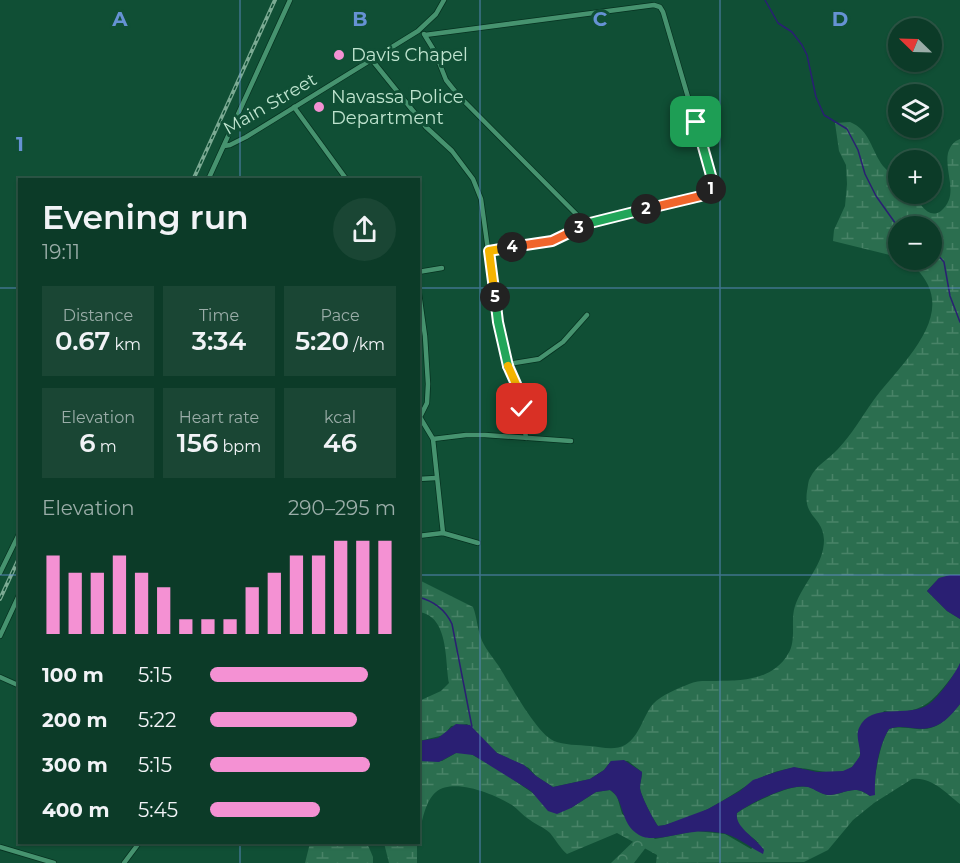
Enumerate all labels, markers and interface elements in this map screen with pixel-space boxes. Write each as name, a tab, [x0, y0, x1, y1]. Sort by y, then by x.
text: A	[111, 7, 128, 31]
text: B	[352, 7, 368, 31]
text: C	[593, 7, 608, 31]
text: D	[832, 7, 848, 31]
north arrow	[888, 18, 942, 72]
map controls	[888, 18, 942, 270]
place label: Davis Chapel	[351, 44, 468, 66]
marker: Davis Chapel	[332, 48, 346, 62]
street label: Main Street	[219, 68, 321, 140]
button: layers	[888, 84, 942, 138]
place label: Navassa Police Department	[331, 86, 464, 129]
pin	[670, 96, 721, 147]
marker: Navassa Police Department	[312, 100, 326, 114]
icon: arrive	[679, 105, 712, 138]
text: 1	[16, 132, 24, 156]
button: +	[888, 150, 942, 204]
pin: 1	[696, 174, 726, 204]
text: 1	[708, 179, 714, 198]
pin: 2	[631, 194, 661, 224]
text: Evening run	[42, 197, 249, 237]
button: share	[333, 198, 396, 261]
text: 2	[641, 199, 651, 218]
pin: 3	[564, 213, 594, 243]
button: −	[888, 216, 942, 270]
text: 3	[574, 218, 584, 237]
pin: 4	[497, 232, 527, 262]
text: 4	[506, 237, 518, 256]
text: 19:11	[42, 240, 80, 264]
pin: 5	[480, 282, 510, 312]
text: 5	[490, 287, 500, 306]
text: Distance	[63, 306, 133, 325]
text: Time	[199, 306, 239, 325]
text: Pace	[320, 306, 360, 325]
text: 0.67	[55, 325, 110, 357]
text: 3:34	[192, 325, 246, 357]
text: 5:20	[295, 325, 349, 357]
text: km	[110, 335, 141, 354]
text: /km	[349, 335, 385, 354]
pin	[496, 383, 547, 434]
icon: check	[505, 392, 538, 425]
text: Elevation	[61, 408, 135, 427]
text: Heart rate	[179, 408, 259, 427]
text: kcal	[324, 408, 356, 427]
text: 6	[79, 427, 96, 459]
text: 156	[177, 427, 218, 459]
text: 46	[323, 427, 357, 459]
text: m	[96, 437, 117, 456]
text: bpm	[218, 437, 261, 456]
text: Elevation	[42, 496, 134, 520]
text: 290–295 m	[288, 496, 396, 520]
text: 100 m	[42, 663, 104, 687]
text: 5:15	[138, 663, 172, 687]
text: 200 m	[42, 708, 108, 732]
text: 5:22	[138, 708, 176, 732]
text: 300 m	[42, 753, 108, 777]
text: 5:15	[138, 753, 172, 777]
text: 400 m	[42, 798, 110, 822]
text: 5:45	[138, 798, 178, 822]

